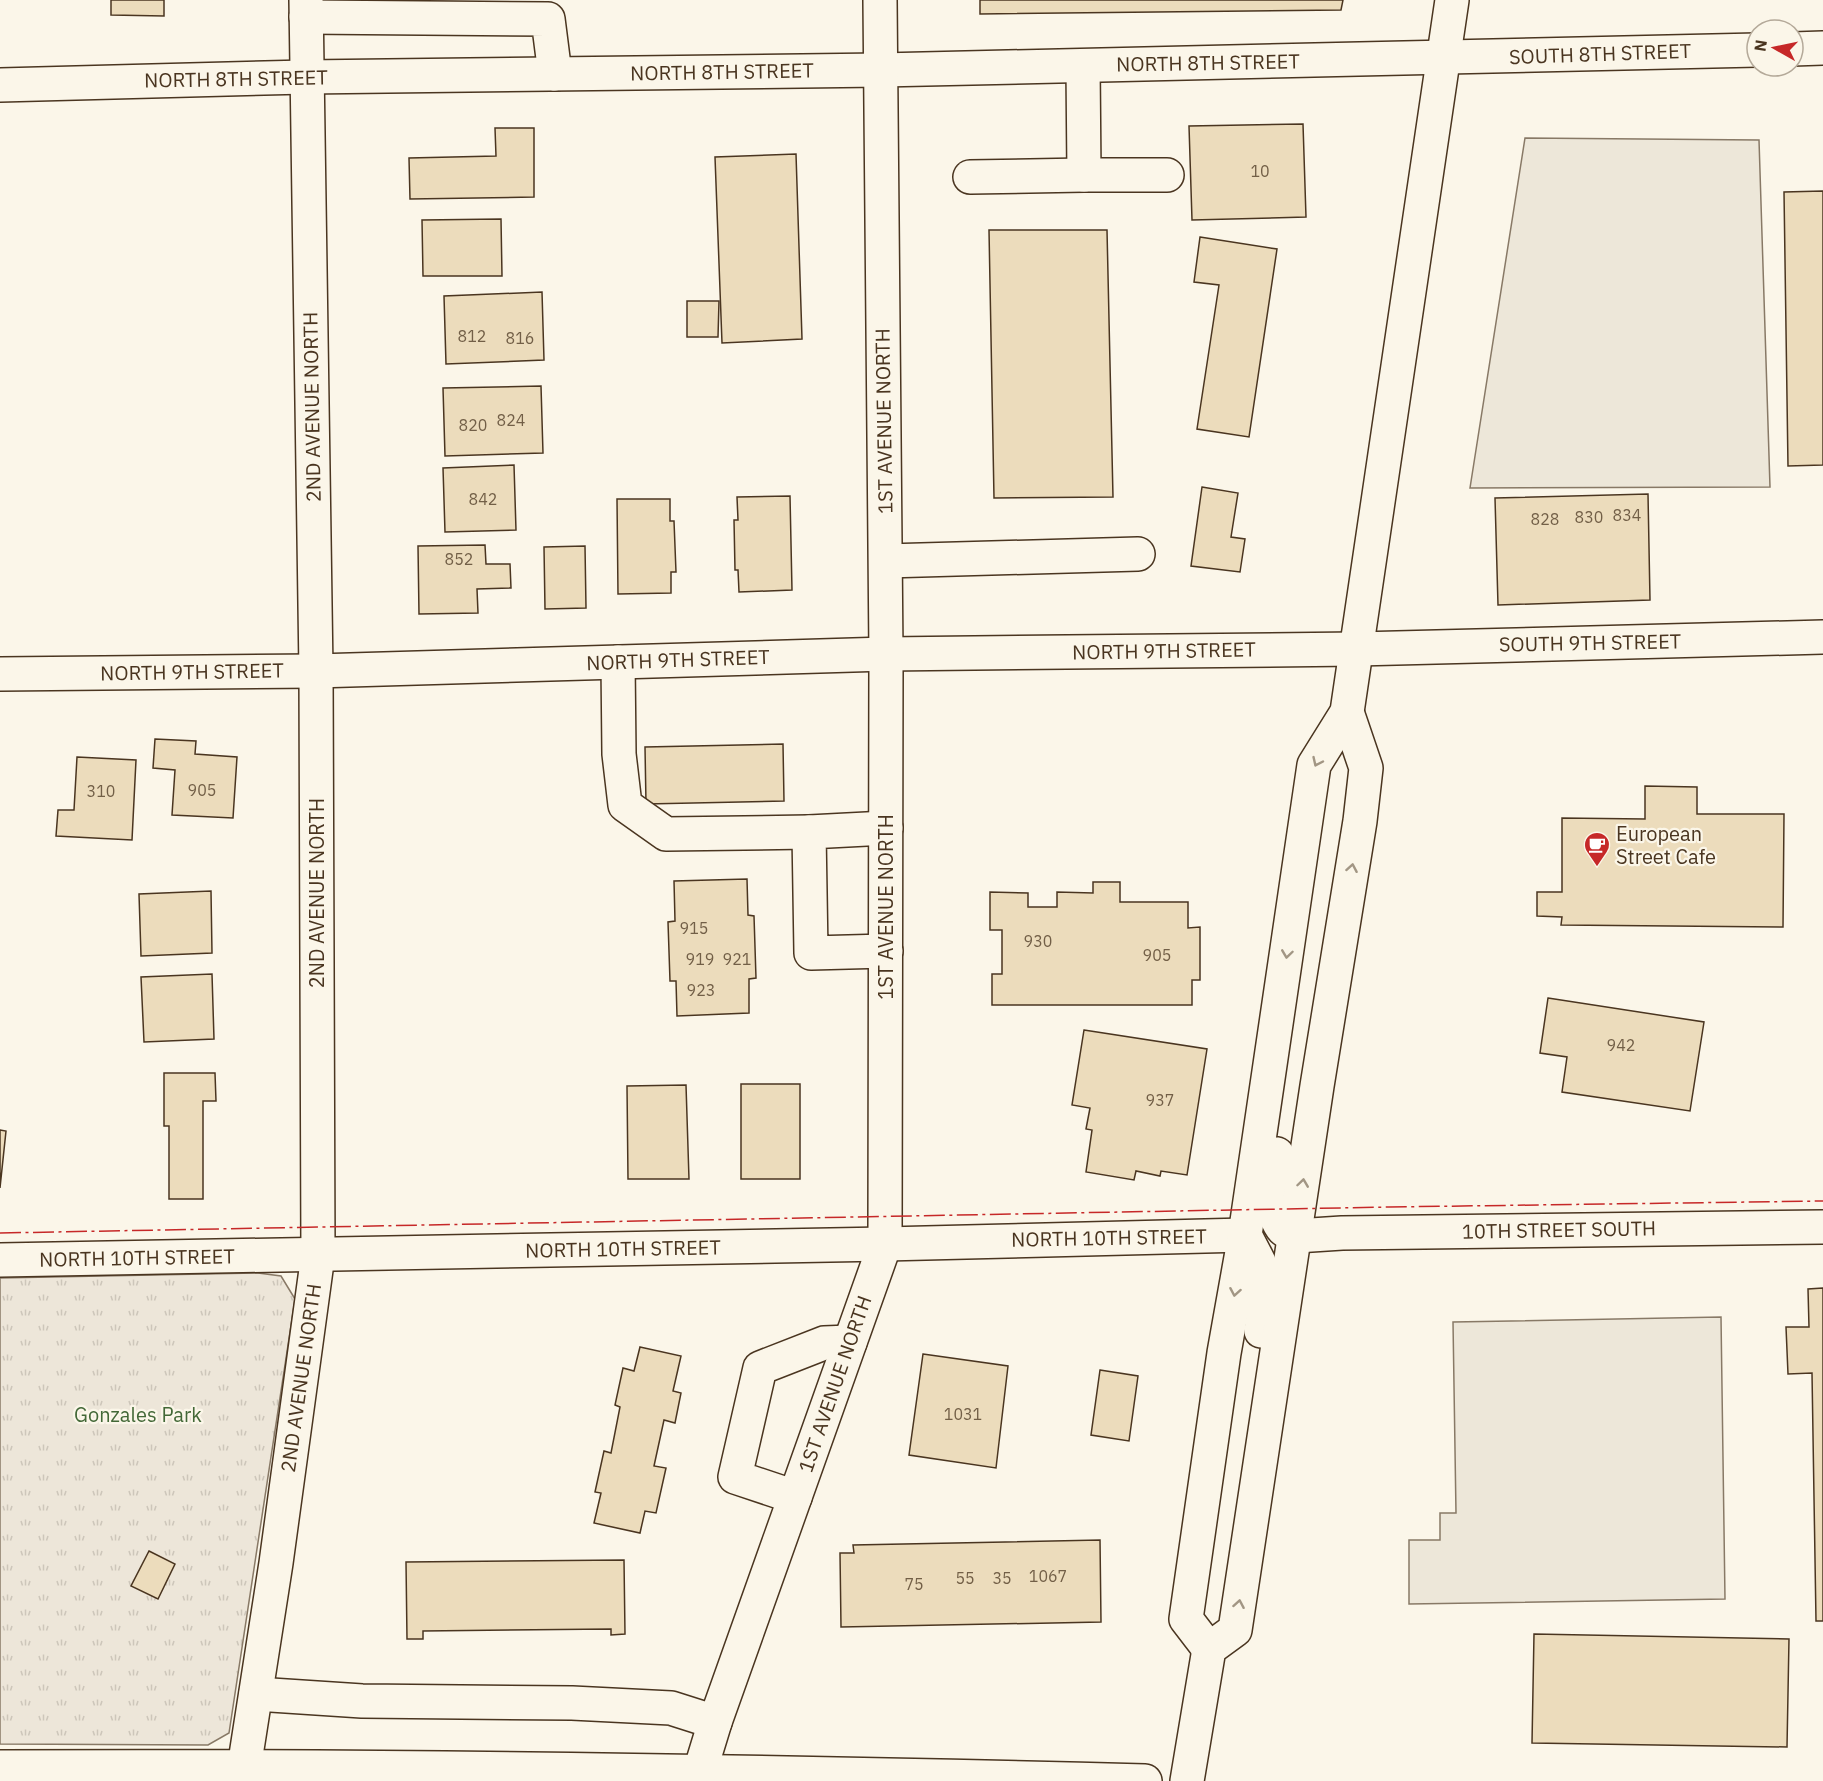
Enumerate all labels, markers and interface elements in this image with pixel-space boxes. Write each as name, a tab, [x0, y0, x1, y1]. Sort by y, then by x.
north arrow	[1745, 18, 1805, 78]
street label: SOUTH 8TH STREET	[1508, 37, 1692, 70]
text: N	[1749, 38, 1771, 53]
street label: NORTH 8TH STREET	[1116, 47, 1300, 78]
street label: NORTH 8TH STREET	[630, 56, 814, 87]
street label: NORTH 8TH STREET	[144, 63, 328, 94]
house number: 10	[1250, 161, 1270, 181]
street label: 2ND AVENUE NORTH	[296, 312, 327, 502]
house number: 812	[458, 326, 486, 346]
house number: 816	[506, 328, 534, 348]
street label: 1ST AVENUE NORTH	[868, 328, 899, 514]
house number: 824	[497, 410, 525, 430]
house number: 820	[459, 415, 487, 435]
house number: 842	[469, 489, 497, 509]
house number: 834	[1613, 505, 1641, 525]
house number: 830	[1575, 507, 1603, 527]
house number: 828	[1531, 509, 1559, 529]
house number: 852	[445, 549, 473, 569]
street label: SOUTH 9TH STREET	[1499, 627, 1681, 658]
street label: NORTH 9TH STREET	[1072, 635, 1256, 666]
street label: NORTH 9TH STREET	[586, 643, 770, 676]
street label: NORTH 9TH STREET	[100, 656, 284, 687]
one-way arrow	[1313, 755, 1325, 766]
house number: 905	[188, 780, 216, 800]
house number: 310	[87, 781, 115, 801]
street label: 2ND AVENUE NORTH	[303, 798, 330, 988]
street label: 1ST AVENUE NORTH	[872, 814, 899, 1000]
place label: European Street Cafe	[1616, 820, 1716, 870]
cafe icon: European Street Cafe	[1582, 830, 1612, 868]
one-way arrow	[1345, 863, 1358, 873]
house number: 915	[680, 918, 708, 938]
house number: 930	[1024, 931, 1052, 951]
house number: 905	[1143, 945, 1171, 965]
house number: 919	[686, 949, 714, 969]
house number: 921	[723, 949, 751, 969]
one-way arrow	[1281, 949, 1293, 958]
house number: 923	[687, 980, 715, 1000]
house number: 942	[1607, 1035, 1635, 1055]
house number: 937	[1146, 1090, 1174, 1110]
one-way arrow	[1297, 1178, 1309, 1187]
street label: 10TH STREET SOUTH	[1462, 1214, 1656, 1245]
street label: NORTH 10TH STREET	[1011, 1222, 1207, 1253]
street label: NORTH 10TH STREET	[525, 1233, 721, 1264]
street label: NORTH 10TH STREET	[39, 1242, 235, 1273]
street label: 2ND AVENUE NORTH	[274, 1282, 327, 1474]
one-way arrow	[1229, 1286, 1242, 1296]
street label: 1ST AVENUE NORTH	[792, 1292, 878, 1476]
park label: Gonzales Park	[74, 1401, 202, 1428]
house number: 1031	[944, 1404, 982, 1424]
house number: 1067	[1029, 1566, 1067, 1586]
house number: 55	[955, 1568, 975, 1588]
house number: 35	[992, 1568, 1012, 1588]
house number: 75	[904, 1574, 924, 1594]
one-way arrow	[1233, 1599, 1245, 1609]

